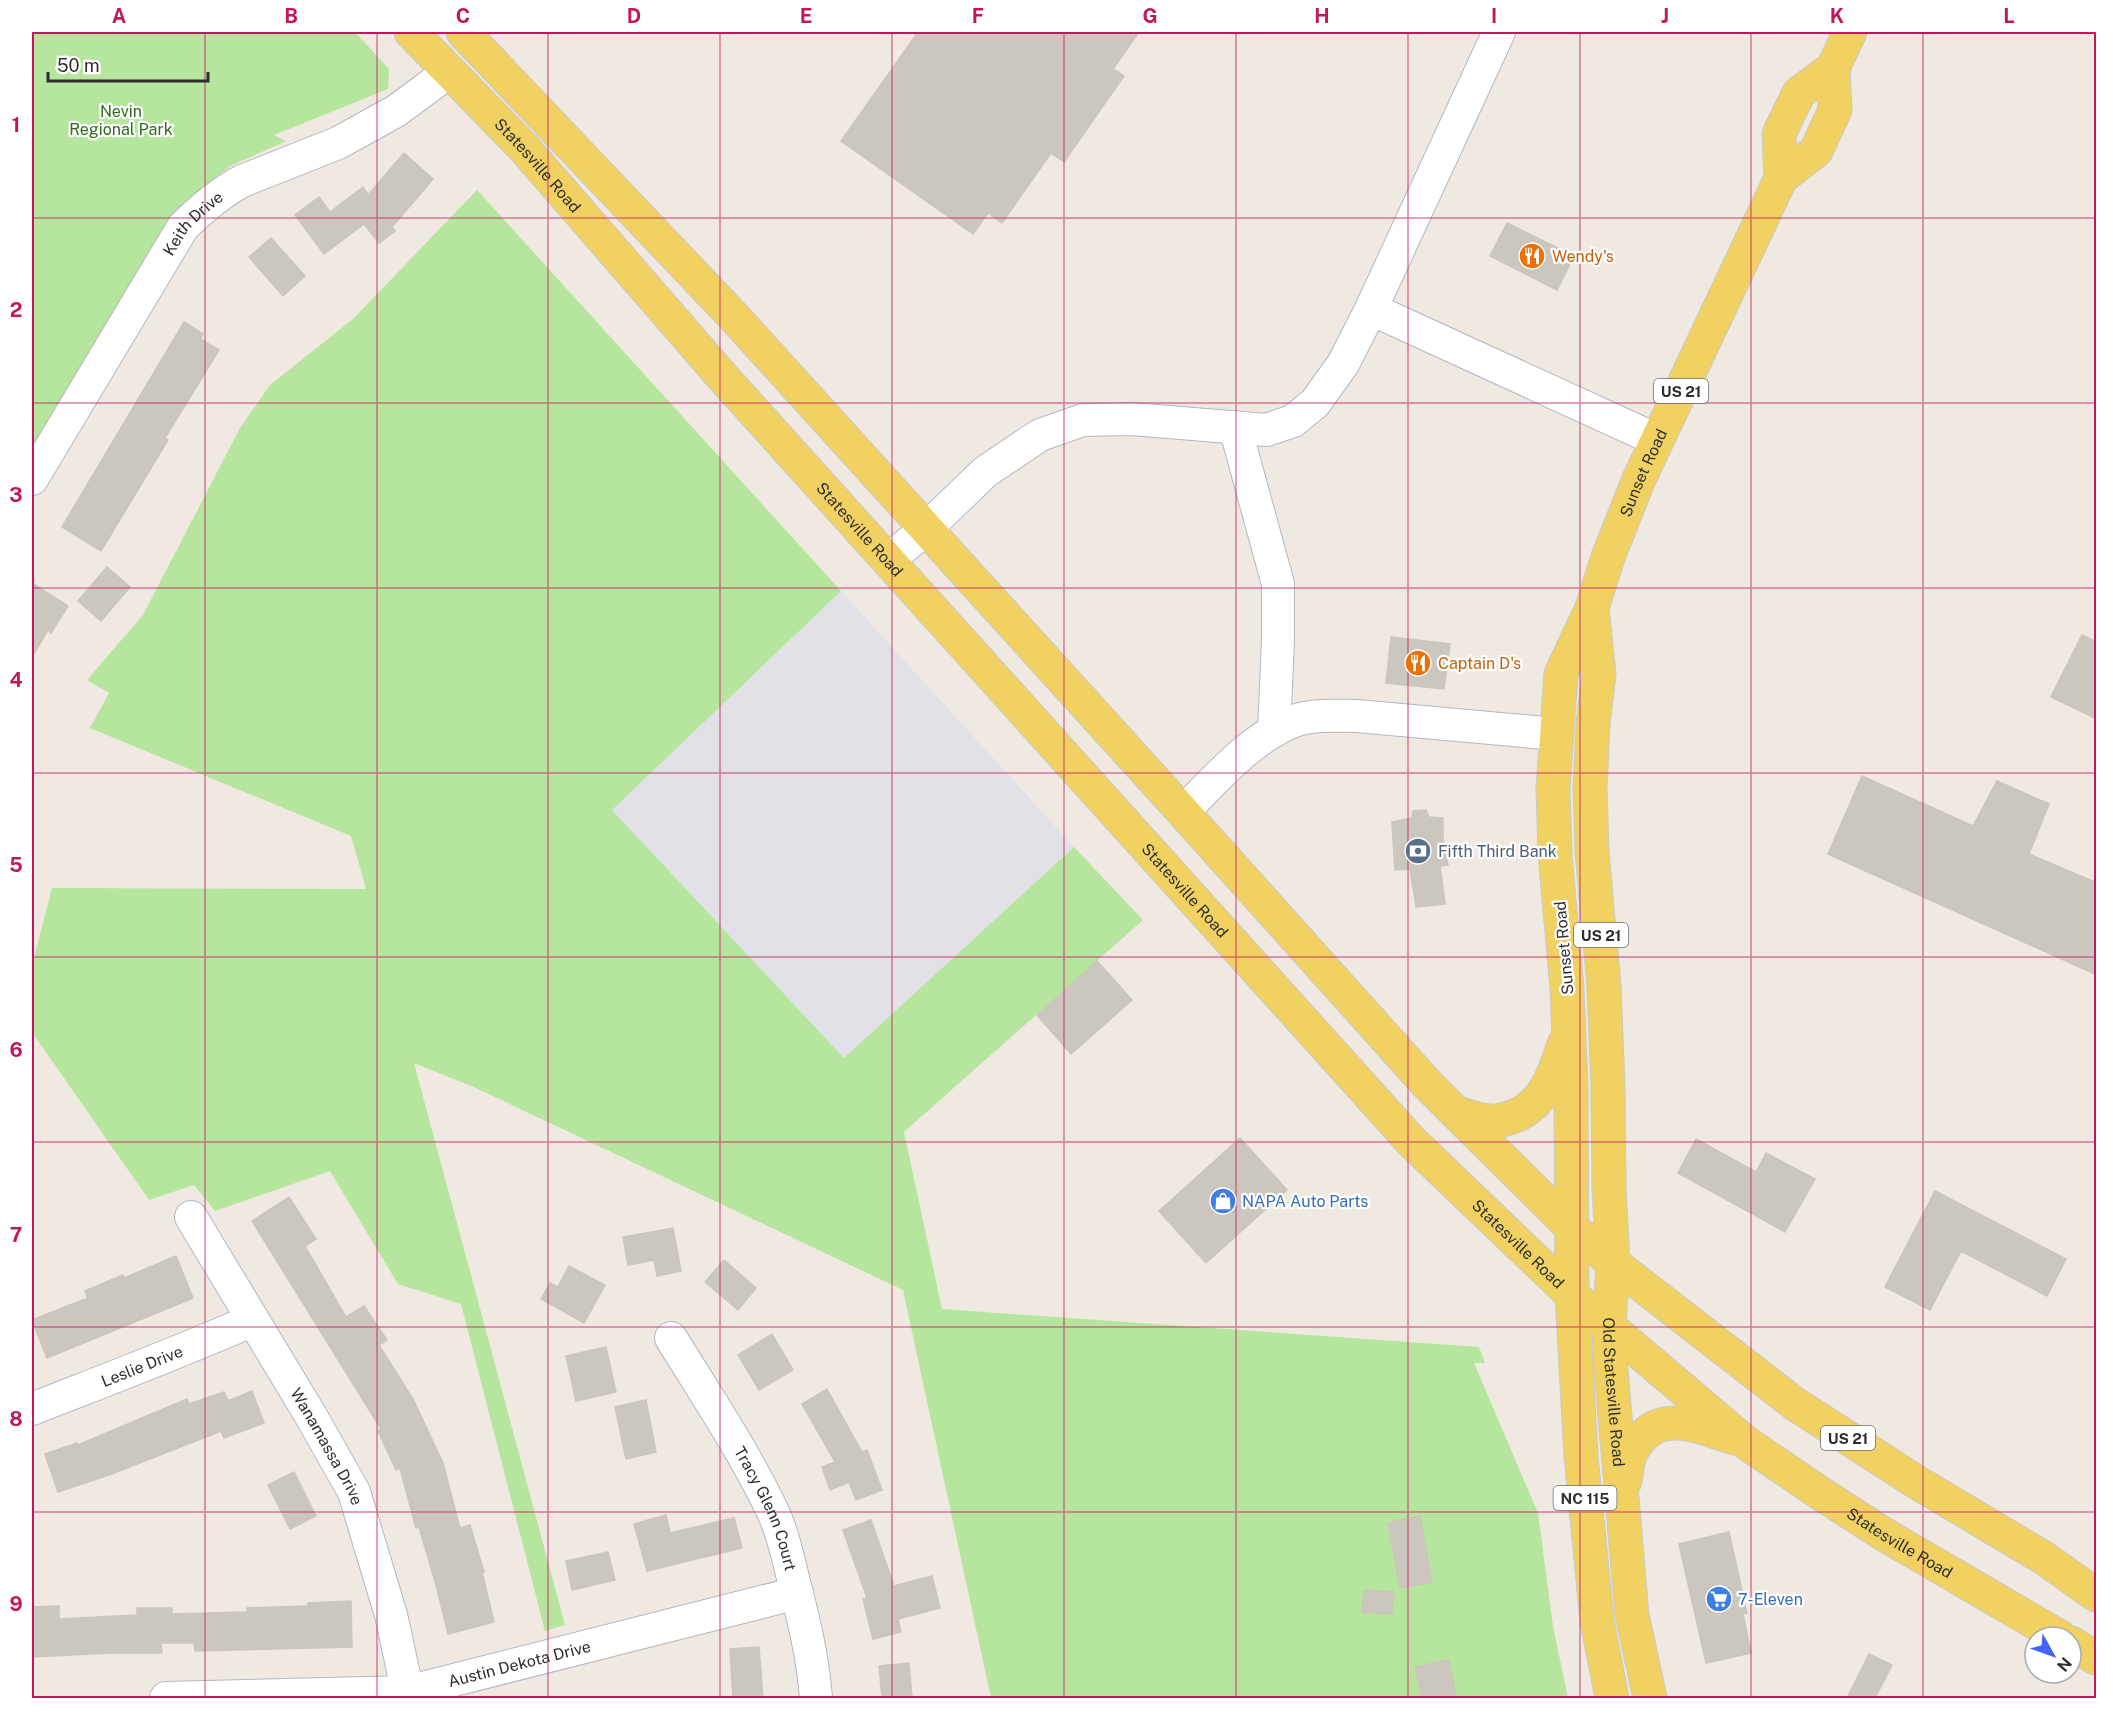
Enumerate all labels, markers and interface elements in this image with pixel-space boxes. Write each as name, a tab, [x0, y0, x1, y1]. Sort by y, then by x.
text: A	[112, 4, 126, 28]
text: B	[284, 4, 298, 28]
text: C	[456, 4, 470, 28]
text: D	[627, 4, 641, 28]
text: E	[800, 4, 812, 28]
text: F	[972, 4, 984, 28]
text: G	[1142, 4, 1158, 28]
text: H	[1314, 4, 1330, 28]
text: I	[1491, 4, 1497, 28]
text: J	[1661, 4, 1669, 28]
text: K	[1830, 4, 1844, 28]
text: L	[2003, 4, 2015, 28]
scale bar	[48, 45, 208, 83]
text: 50 m	[57, 55, 100, 76]
park label: Nevin Regional Park	[69, 102, 173, 139]
text: 1	[12, 113, 20, 137]
street label: Statesville Road	[491, 114, 585, 216]
street label: Keith Drive	[159, 187, 226, 259]
restaurant icon: Wendy's	[1517, 241, 1547, 271]
place label: Wendy's	[1552, 247, 1614, 266]
text: 2	[10, 298, 22, 322]
road number: US 21	[1654, 379, 1708, 403]
street label: Sunset Road	[1615, 426, 1671, 519]
street label: Statesville Road	[813, 478, 907, 580]
text: 3	[9, 483, 23, 507]
restaurant icon: Captain D's	[1403, 648, 1433, 678]
place label: Captain D's	[1438, 654, 1521, 673]
text: 4	[9, 668, 23, 692]
bank icon: Fifth Third Bank	[1403, 836, 1433, 866]
street label: Statesville Road	[1138, 839, 1232, 941]
place label: Fifth Third Bank	[1438, 842, 1557, 861]
text: 5	[9, 853, 23, 877]
street label: Sunset Road	[1550, 900, 1578, 996]
road number: US 21	[1574, 923, 1628, 947]
text: 6	[9, 1038, 23, 1062]
shop icon: NAPA Auto Parts	[1208, 1186, 1238, 1216]
place label: NAPA Auto Parts	[1242, 1192, 1368, 1211]
street label: Statesville Road	[1468, 1195, 1568, 1292]
text: 7	[10, 1223, 22, 1247]
street label: Old Statesville Road	[1599, 1317, 1629, 1468]
street label: Leslie Drive	[98, 1341, 185, 1391]
street label: Wanamassa Drive	[287, 1384, 367, 1507]
text: 8	[9, 1407, 23, 1431]
road number: US 21	[1821, 1426, 1875, 1450]
street label: Tracy Glenn Court	[730, 1443, 800, 1573]
road number: NC 115	[1554, 1486, 1616, 1510]
street label: Statesville Road	[1843, 1503, 1956, 1582]
supermarket icon: 7-Eleven	[1704, 1584, 1734, 1614]
place label: 7-Eleven	[1738, 1590, 1803, 1609]
text: 9	[9, 1592, 23, 1616]
north arrow	[2023, 1625, 2083, 1685]
street label: Austin Dekota Drive	[446, 1636, 593, 1691]
text: N	[2053, 1653, 2075, 1675]

